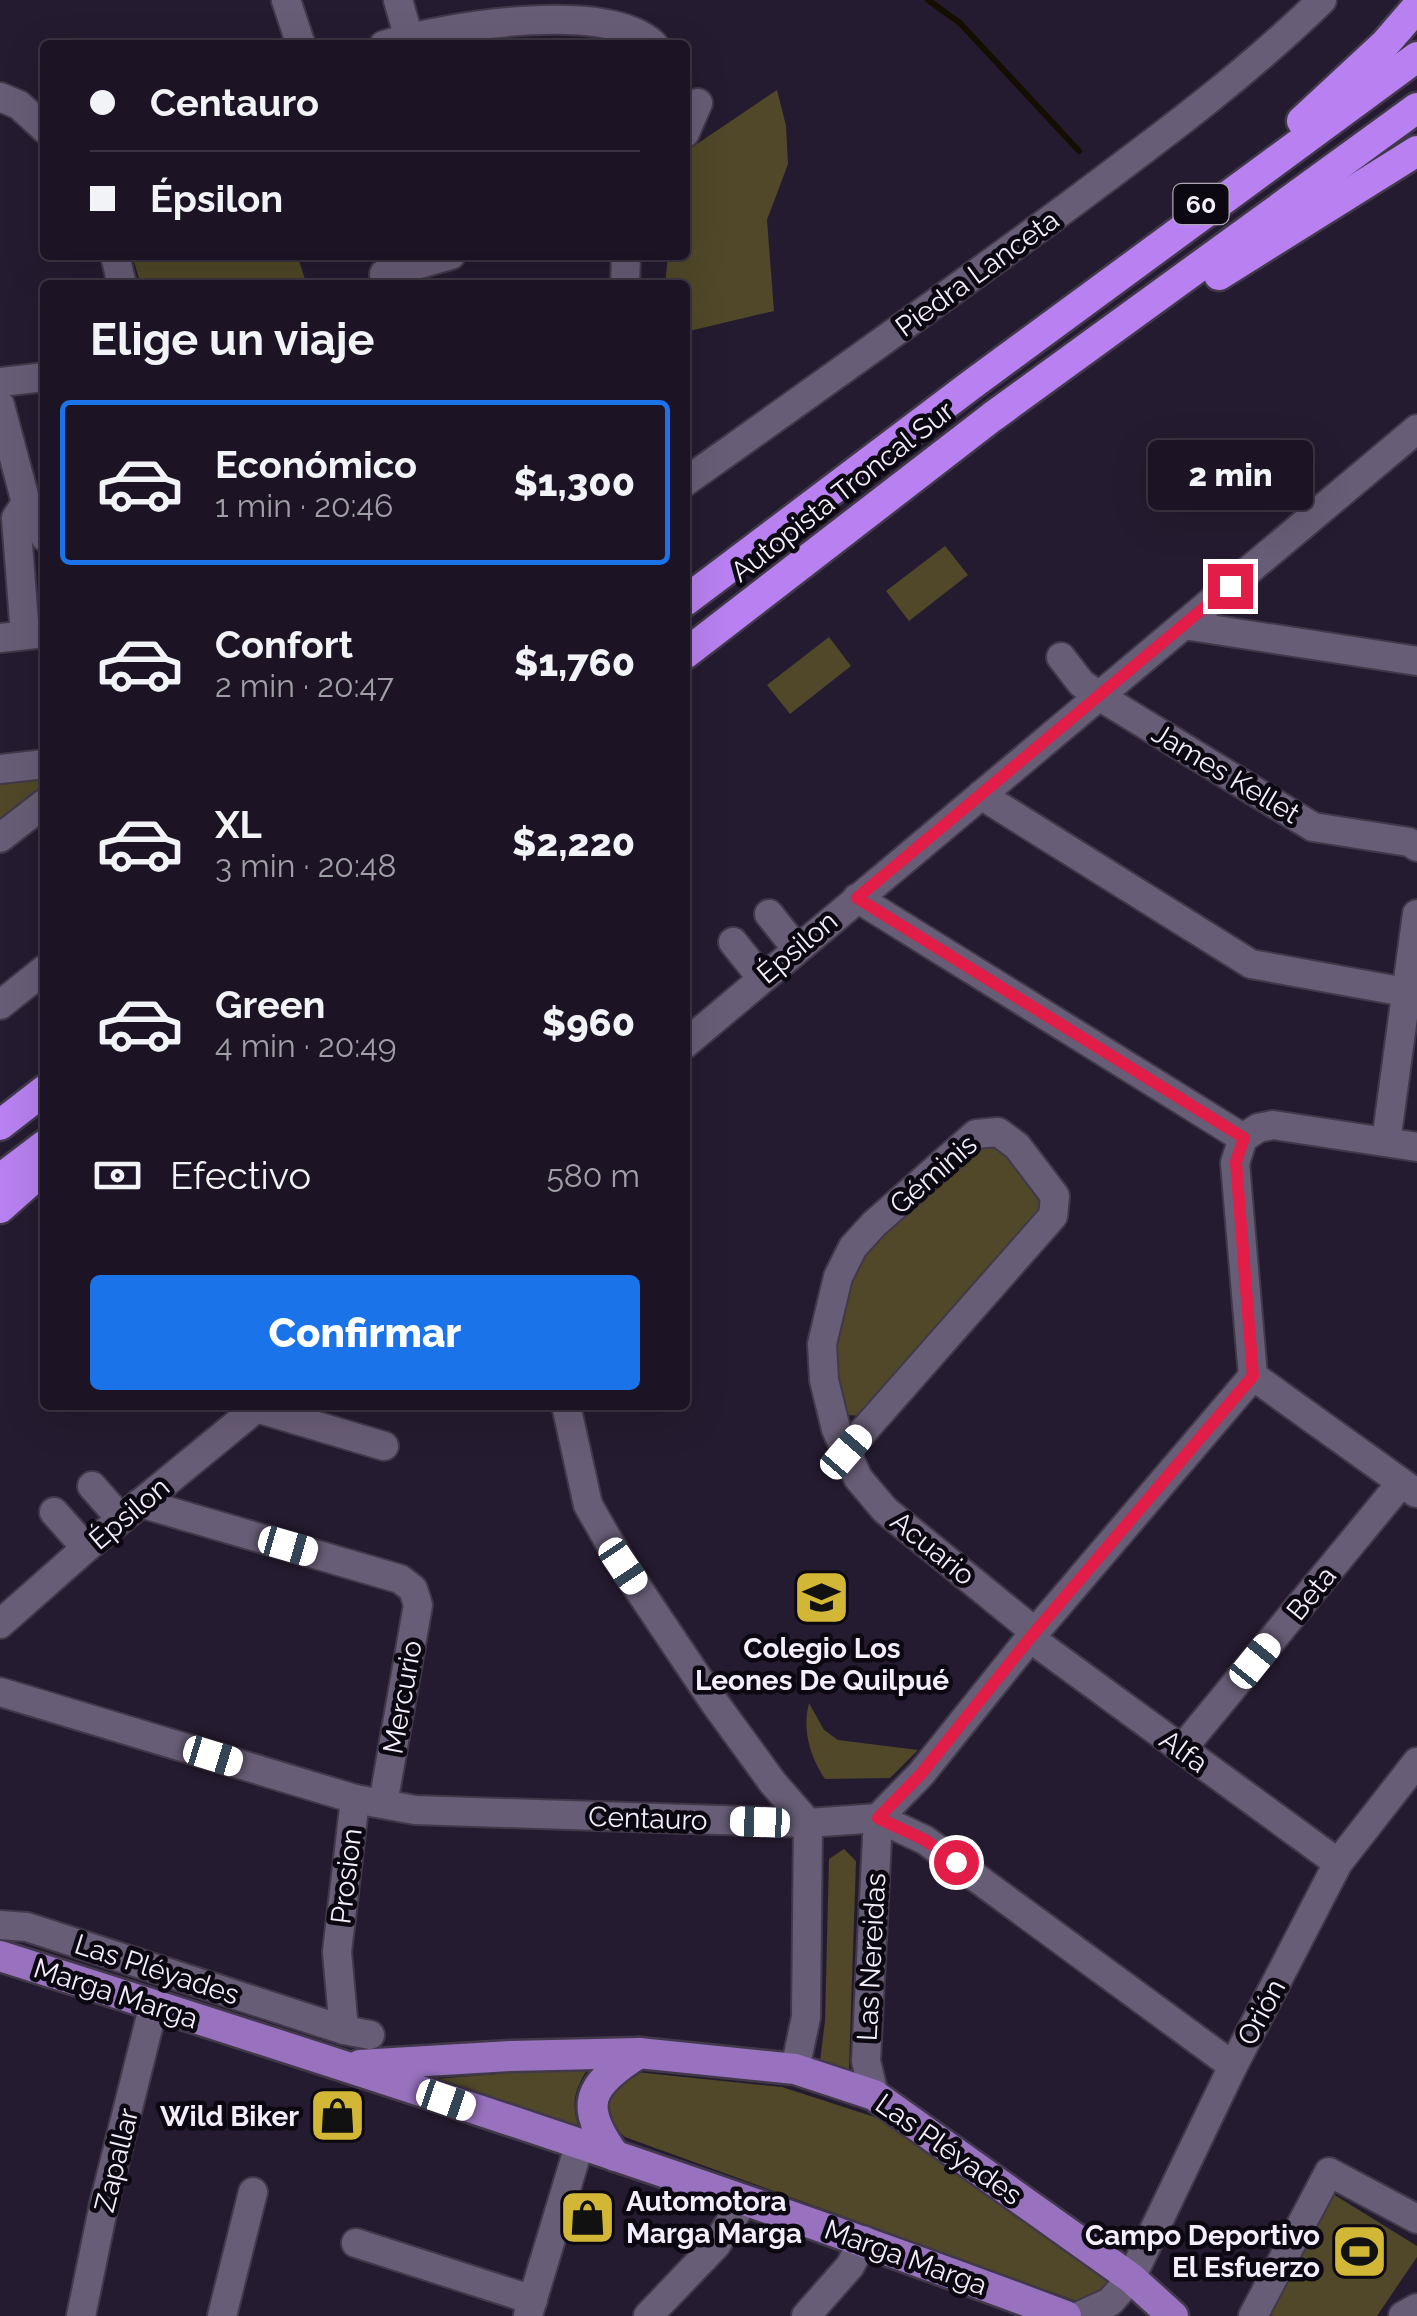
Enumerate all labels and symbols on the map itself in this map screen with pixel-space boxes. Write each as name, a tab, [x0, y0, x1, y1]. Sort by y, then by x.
road number: 60	[1174, 184, 1228, 224]
street label: Piedra Lanceta	[889, 203, 1065, 344]
street label: Autopista Troncal Sur	[724, 394, 960, 589]
callout: 2 min	[1148, 441, 1312, 511]
route end	[1208, 564, 1253, 609]
street label: James Kellet	[1146, 717, 1306, 831]
street label: Épsilon	[751, 904, 844, 990]
street label: Géminis	[883, 1128, 984, 1221]
car	[815, 1420, 877, 1484]
street label: Épsilon	[83, 1470, 176, 1556]
street label: Acuario	[884, 1505, 981, 1592]
car	[255, 1523, 321, 1569]
car	[594, 1533, 652, 1599]
street label: Beta	[1280, 1560, 1343, 1627]
school or university icon: Colegio Los Leones De Quilpué	[792, 1567, 852, 1627]
car	[1224, 1628, 1286, 1694]
place label: Colegio Los Leones De Quilpué	[695, 1632, 949, 1697]
street label: Mercurio	[376, 1638, 429, 1756]
street label: Alfa	[1153, 1723, 1214, 1780]
car	[180, 1733, 246, 1779]
street label: Centauro	[588, 1800, 708, 1837]
car	[729, 1806, 791, 1838]
street label: Prosion	[324, 1826, 369, 1926]
route start	[934, 1840, 979, 1885]
street label: Las Nereidas	[851, 1872, 892, 2042]
street label: Las Pléyades	[71, 1927, 243, 2012]
street label: Marga Marga	[30, 1951, 202, 2036]
street label: Orión	[1230, 1974, 1292, 2051]
car	[413, 2076, 479, 2124]
shop icon: Wild Biker	[308, 2086, 368, 2146]
street label: Las Pléyades	[869, 2087, 1028, 2212]
place label: Wild Biker	[160, 2100, 299, 2133]
street label: Zapallar	[88, 2105, 145, 2215]
place label: Automotora Marga Marga	[626, 2185, 802, 2250]
shop icon: Automotora Marga Marga	[557, 2187, 617, 2247]
street label: Marga Marga	[820, 2213, 992, 2302]
place label: Campo Deportivo El Esfuerzo	[1085, 2219, 1320, 2284]
sports icon: Campo Deportivo El Esfuerzo	[1329, 2221, 1389, 2281]

